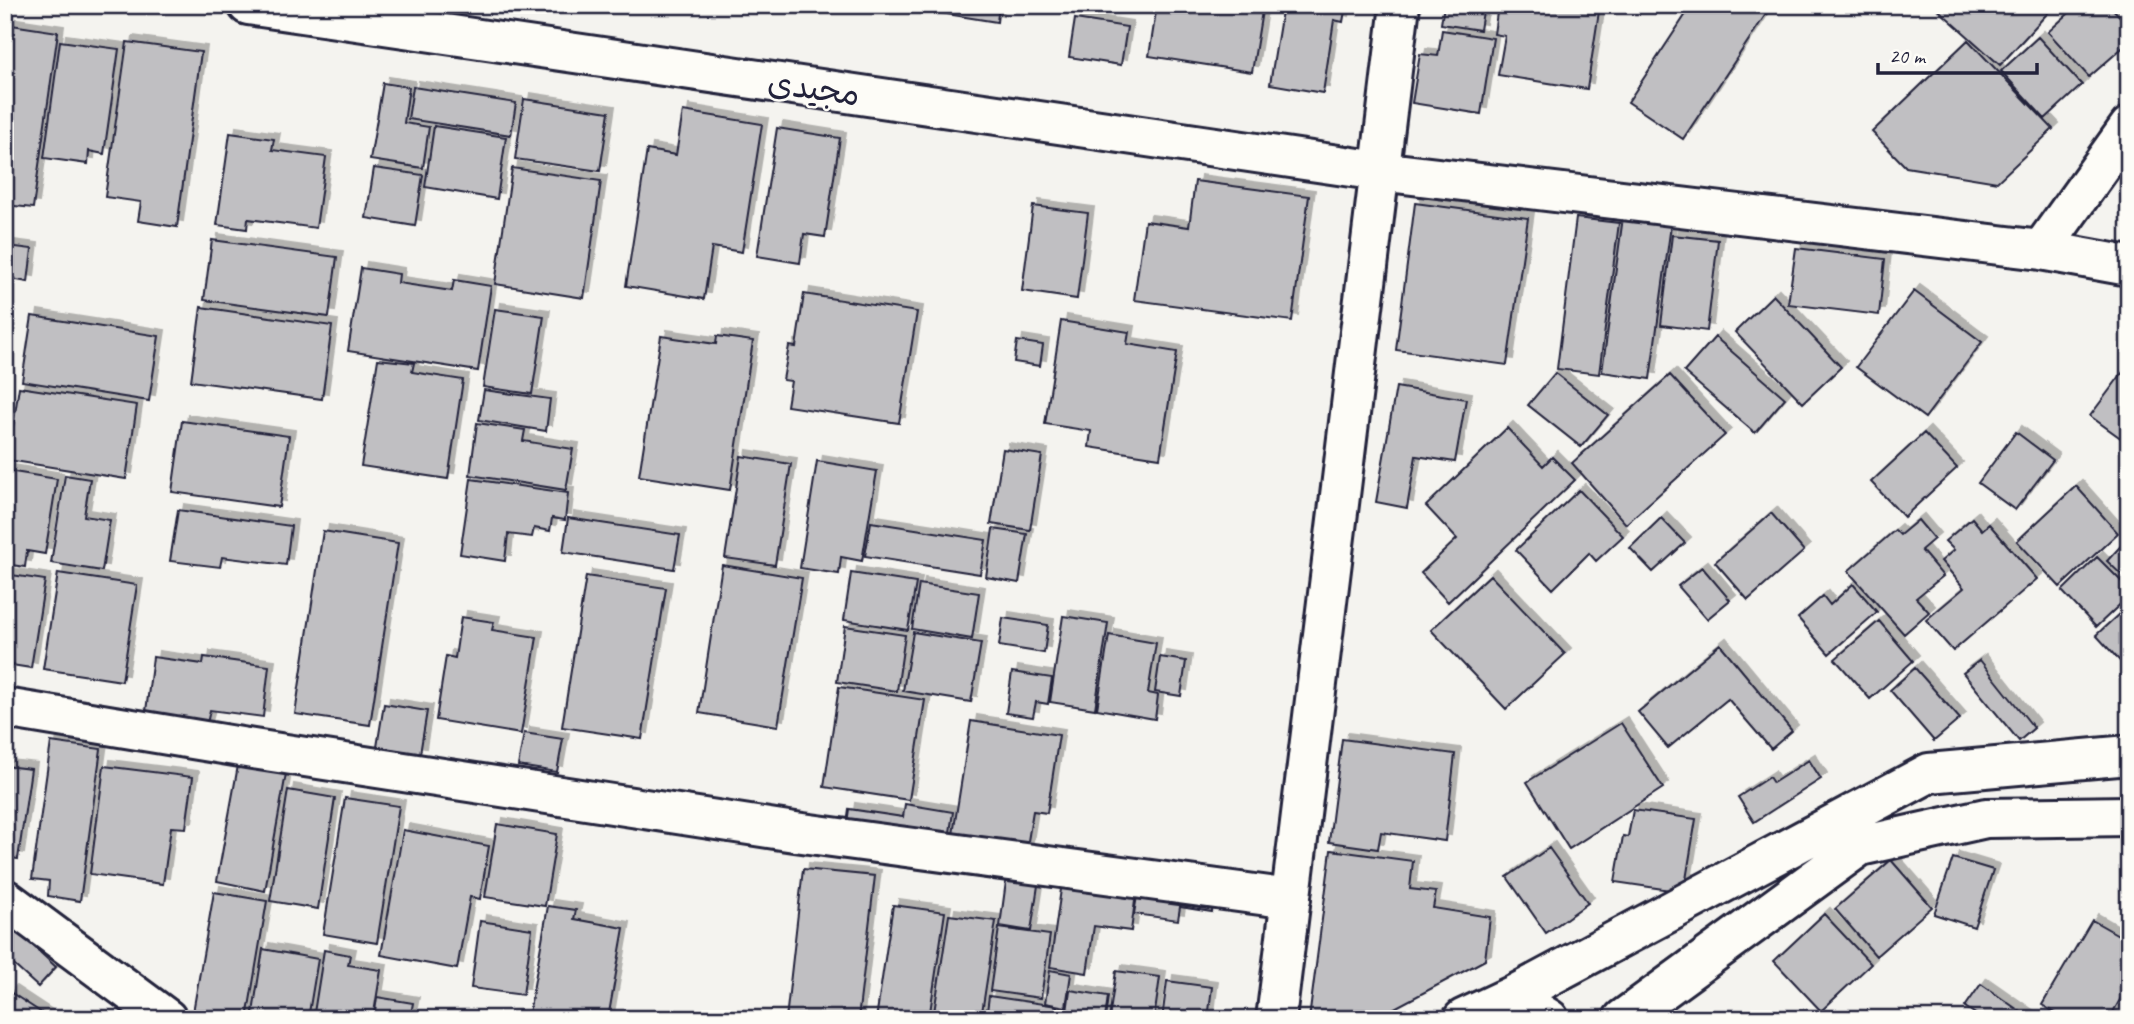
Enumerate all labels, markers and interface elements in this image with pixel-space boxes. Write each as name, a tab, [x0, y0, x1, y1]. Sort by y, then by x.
scale bar	[1878, 32, 2038, 76]
text: 20 m	[1889, 43, 1927, 69]
street label: مجیدی	[765, 61, 863, 115]

